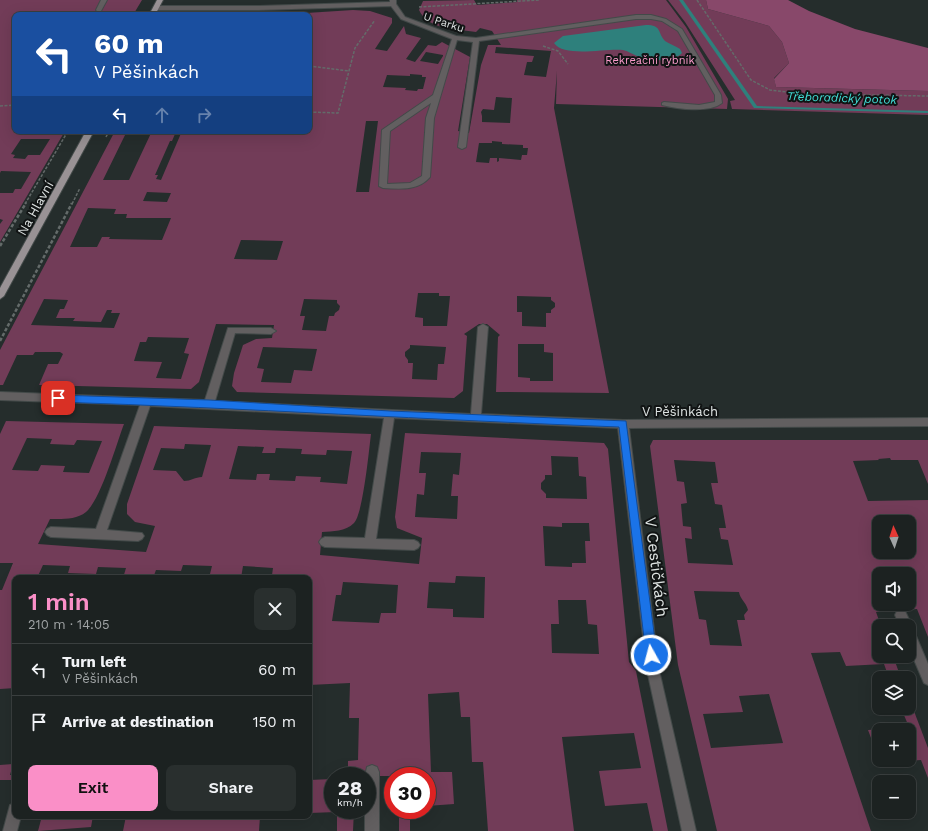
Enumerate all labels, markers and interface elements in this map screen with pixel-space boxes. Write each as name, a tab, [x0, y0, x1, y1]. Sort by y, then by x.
street label: U Parku	[422, 10, 466, 35]
text: 60 m	[94, 27, 164, 60]
icon: left	[28, 28, 80, 80]
park label: Rekreační rybník	[605, 54, 695, 67]
text: V Pěšinkách	[94, 61, 199, 82]
water label: Třeboradický potok	[787, 89, 898, 107]
icon: left	[109, 104, 131, 126]
icon: ahead	[151, 104, 173, 126]
icon: right	[193, 104, 215, 126]
street label: Na Hlavní	[14, 178, 57, 238]
pin	[41, 381, 75, 415]
icon: arrive	[47, 387, 69, 409]
street label: V Pěšinkách	[642, 404, 718, 419]
north arrow	[872, 515, 916, 559]
map controls	[872, 515, 916, 819]
street label: V Cestičkách	[641, 516, 672, 618]
button: sound	[872, 567, 916, 611]
text: 1 min	[28, 588, 90, 616]
button: close	[254, 588, 296, 630]
text: 210 m · 14:05	[28, 617, 110, 632]
button: search	[872, 619, 916, 663]
position arrow	[630, 634, 672, 676]
text: Turn left	[62, 653, 126, 671]
icon: left	[28, 659, 50, 681]
text: 60 m	[258, 661, 296, 679]
text: V Pěšinkách	[62, 671, 138, 686]
button: layers	[872, 671, 916, 715]
icon: arrive	[28, 711, 50, 733]
text: Arrive at destination	[62, 713, 214, 731]
text: 150 m	[253, 713, 296, 731]
button: +	[872, 723, 916, 767]
button: Exit	[28, 765, 158, 811]
button: Share	[166, 765, 296, 811]
speed limit sign: 30	[384, 767, 436, 819]
button: −	[872, 775, 916, 819]
text: 28	[338, 776, 362, 800]
text: km/h	[337, 797, 363, 808]

